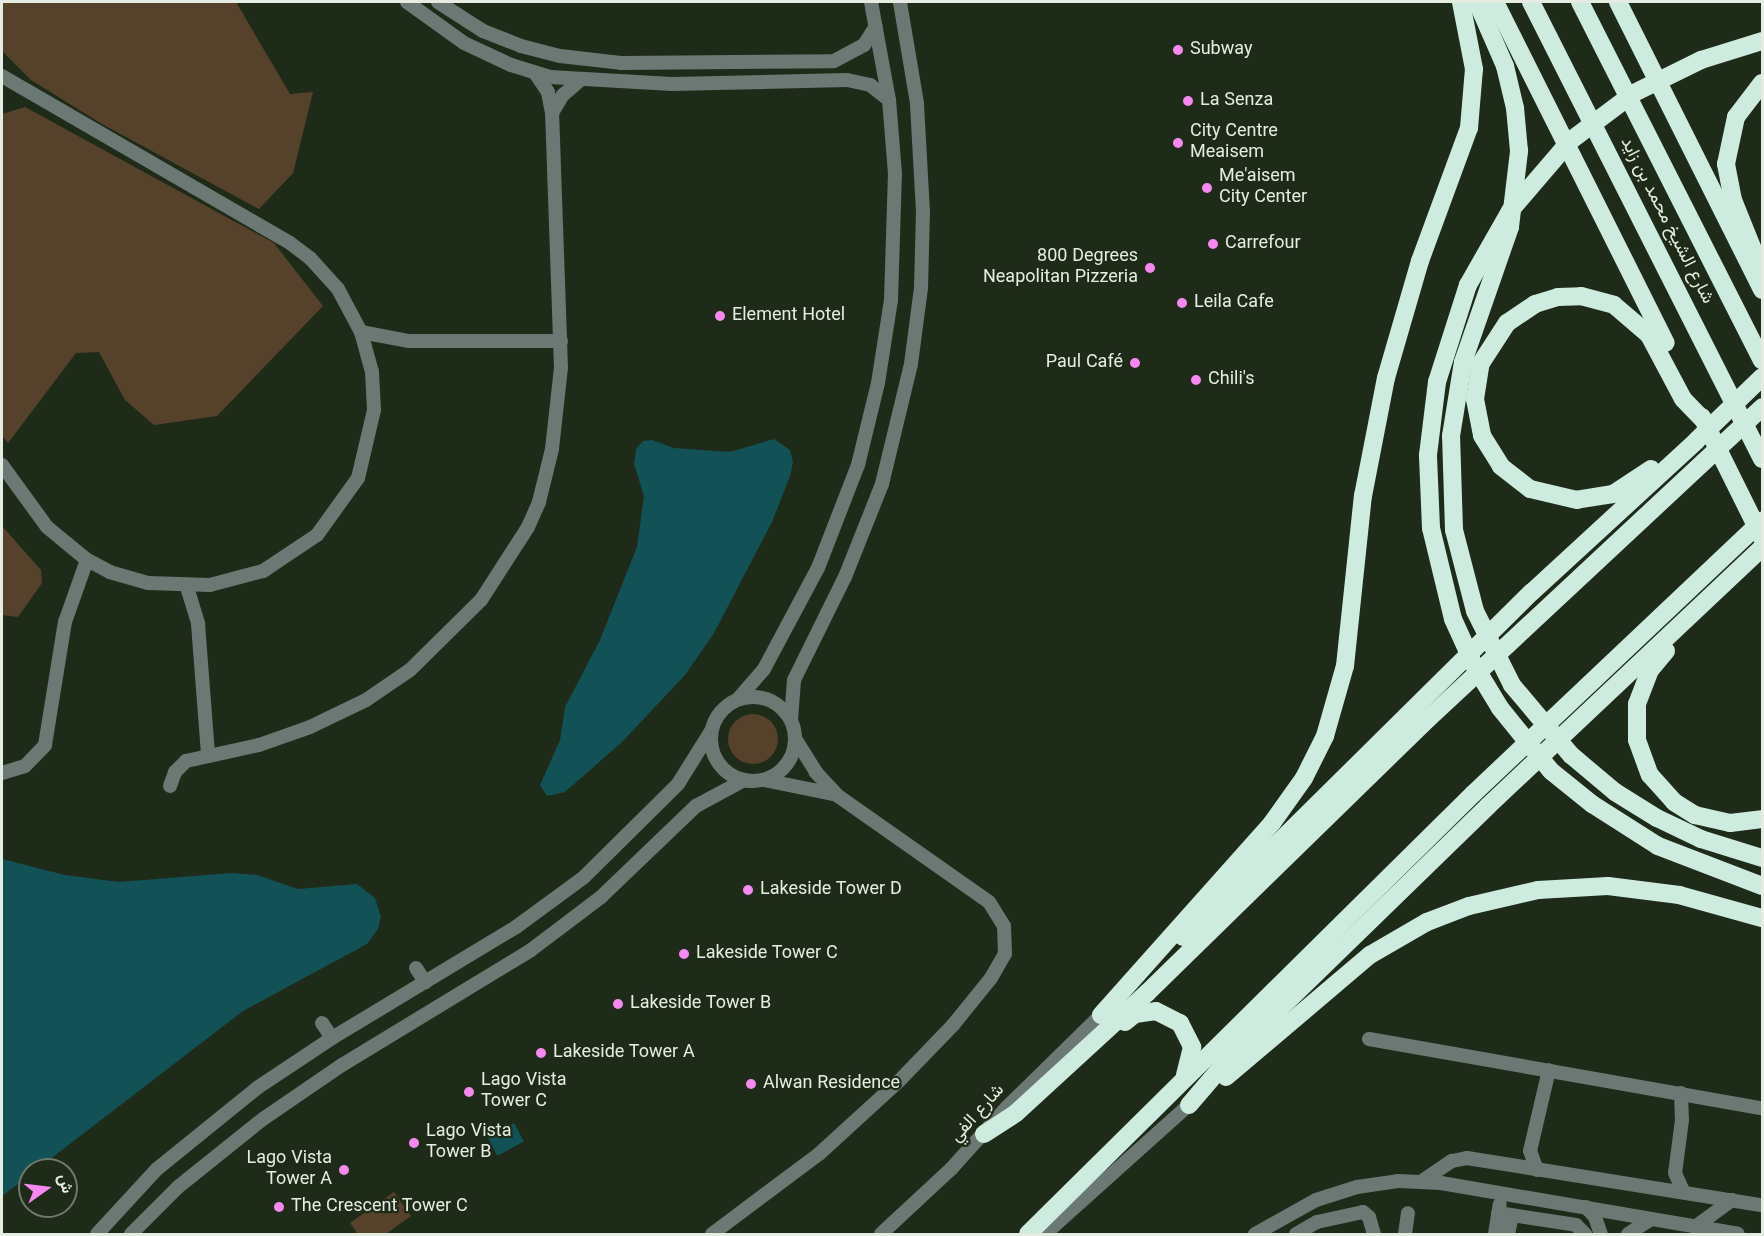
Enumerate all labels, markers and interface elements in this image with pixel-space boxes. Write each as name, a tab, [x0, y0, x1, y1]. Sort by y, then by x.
place label: Subway	[1190, 39, 1252, 61]
marker: Subway	[1171, 43, 1185, 57]
place label: La Senza	[1200, 90, 1273, 112]
marker: La Senza	[1181, 94, 1195, 108]
place label: City Centre Meaisem	[1190, 122, 1278, 164]
street label: شارع الشيخ محمد بن زايد	[1615, 134, 1717, 308]
marker: City Centre Meaisem	[1171, 136, 1185, 150]
place label: Me'aisem City Center	[1219, 167, 1307, 210]
marker: Me'aisem City Center	[1200, 181, 1214, 195]
place label: Carrefour	[1225, 233, 1301, 255]
marker: Carrefour	[1206, 237, 1220, 251]
place label: 800 Degrees Neapolitan Pizzeria	[983, 247, 1138, 290]
marker: 800 Degrees Neapolitan Pizzeria	[1143, 261, 1157, 275]
place label: Leila Cafe	[1194, 292, 1274, 314]
marker: Leila Cafe	[1175, 296, 1189, 310]
place label: Element Hotel	[732, 305, 845, 327]
marker: Element Hotel	[713, 309, 727, 323]
place label: Paul Café	[1046, 352, 1123, 374]
marker: Paul Café	[1128, 356, 1142, 370]
place label: Chili's	[1208, 369, 1254, 391]
marker: Chili's	[1189, 373, 1203, 387]
place label: Lakeside Tower D	[760, 879, 902, 901]
marker: Lakeside Tower D	[741, 883, 755, 897]
place label: Lakeside Tower C	[696, 943, 838, 965]
marker: Lakeside Tower C	[677, 947, 691, 961]
place label: Lakeside Tower B	[630, 993, 772, 1015]
marker: Lakeside Tower B	[611, 997, 625, 1011]
place label: Lakeside Tower A	[553, 1042, 695, 1064]
marker: Lakeside Tower A	[534, 1046, 548, 1060]
place label: Lago Vista Tower C	[481, 1071, 566, 1114]
place label: Alwan Residence	[763, 1073, 900, 1095]
marker: Alwan Residence	[744, 1077, 758, 1091]
street label: شارع الفي	[946, 1080, 1010, 1148]
marker: Lago Vista Tower C	[462, 1085, 476, 1099]
place label: Lago Vista Tower B	[426, 1122, 512, 1164]
marker: Lago Vista Tower B	[407, 1136, 421, 1150]
place label: Lago Vista Tower A	[246, 1149, 332, 1192]
north arrow	[18, 1158, 78, 1218]
marker: Lago Vista Tower A	[337, 1163, 351, 1177]
text: ش	[50, 1172, 78, 1196]
place label: The Crescent Tower C	[291, 1196, 468, 1218]
marker: The Crescent Tower C	[272, 1200, 286, 1214]

